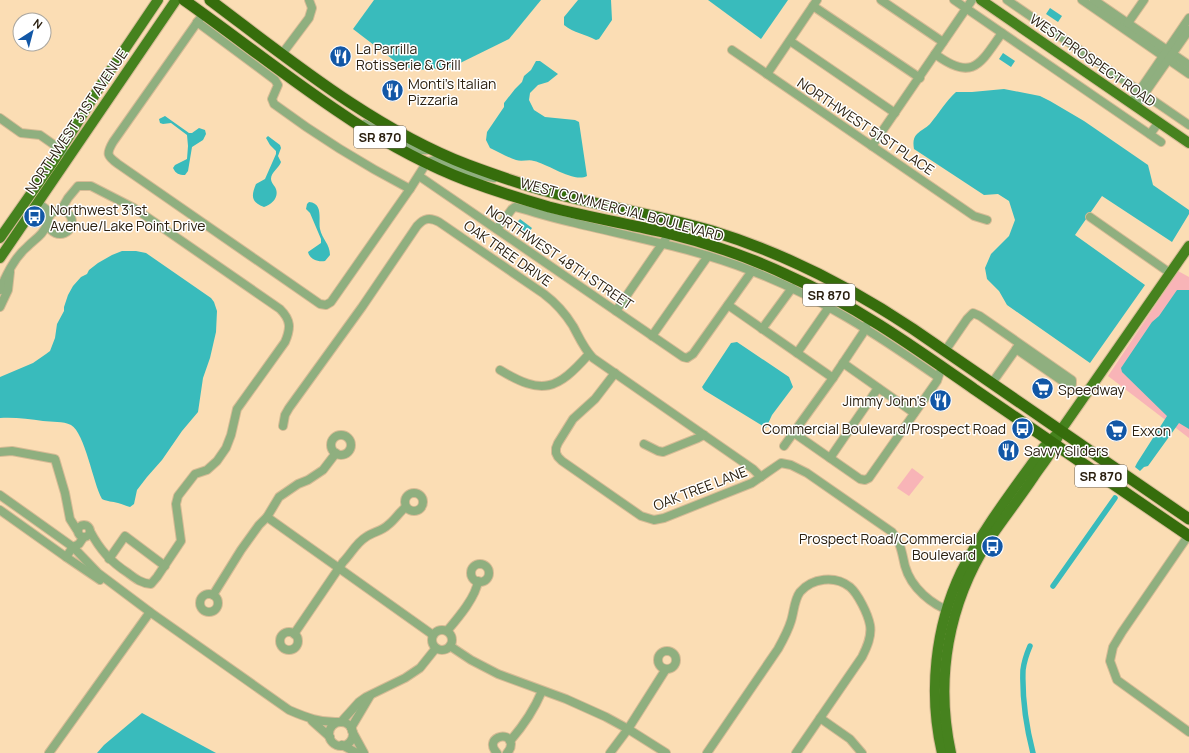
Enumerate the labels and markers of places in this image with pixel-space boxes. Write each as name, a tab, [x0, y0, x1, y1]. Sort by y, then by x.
place label: La Parrilla Rotisserie & Grill	[356, 39, 461, 74]
restaurant icon: La Parrilla Rotisserie & Grill	[327, 43, 353, 69]
place label: Monti's Italian Pizzaria	[408, 74, 496, 109]
restaurant icon: Monti's Italian Pizzaria	[379, 78, 405, 104]
place label: Northwest 31st Avenue/Lake Point Drive	[50, 200, 205, 235]
bus stop icon: Northwest 31st Avenue/Lake Point Drive	[22, 204, 48, 230]
supermarket icon: Speedway	[1029, 376, 1055, 402]
place label: Speedway	[1058, 380, 1125, 399]
restaurant icon: Jimmy John's	[928, 387, 954, 413]
place label: Jimmy John's	[843, 391, 926, 410]
bus stop icon: Commercial Boulevard/Prospect Road	[1009, 415, 1035, 441]
supermarket icon: Exxon	[1104, 417, 1130, 443]
place label: Commercial Boulevard/Prospect Road	[762, 419, 1006, 438]
place label: Exxon	[1132, 421, 1171, 440]
restaurant icon: Savvy Sliders	[996, 437, 1022, 463]
place label: Savvy Sliders	[1024, 441, 1108, 460]
place label: Prospect Road/Commercial Boulevard	[799, 529, 976, 564]
bus stop icon: Prospect Road/Commercial Boulevard	[979, 533, 1005, 559]

